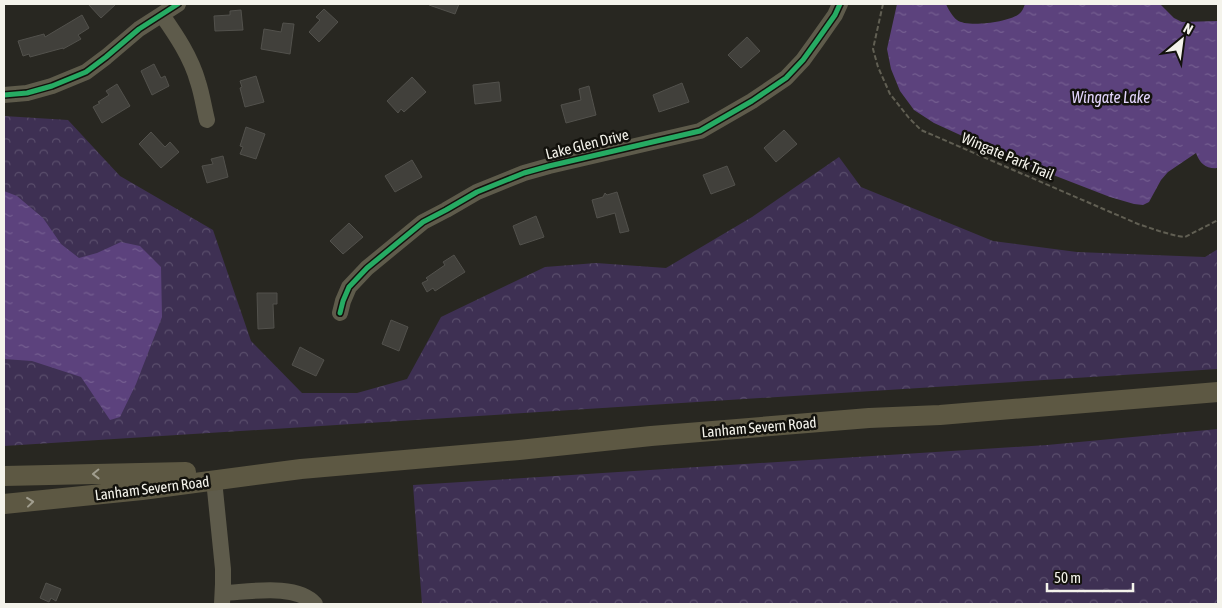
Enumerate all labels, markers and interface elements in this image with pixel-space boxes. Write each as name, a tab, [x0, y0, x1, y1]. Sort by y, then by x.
north arrow	[1157, 15, 1207, 65]
text: N	[1181, 20, 1196, 38]
water label: Wingate Lake	[1071, 88, 1151, 107]
street label: Lake Glen Drive	[544, 125, 630, 163]
street label: Wingate Park Trail	[959, 129, 1057, 183]
street label: Lanham Severn Road	[701, 414, 817, 440]
one-way arrow	[92, 469, 100, 479]
street label: Lanham Severn Road	[94, 473, 210, 503]
one-way arrow	[27, 497, 35, 508]
scale bar	[1047, 560, 1133, 592]
text: 50 m	[1054, 569, 1081, 586]

